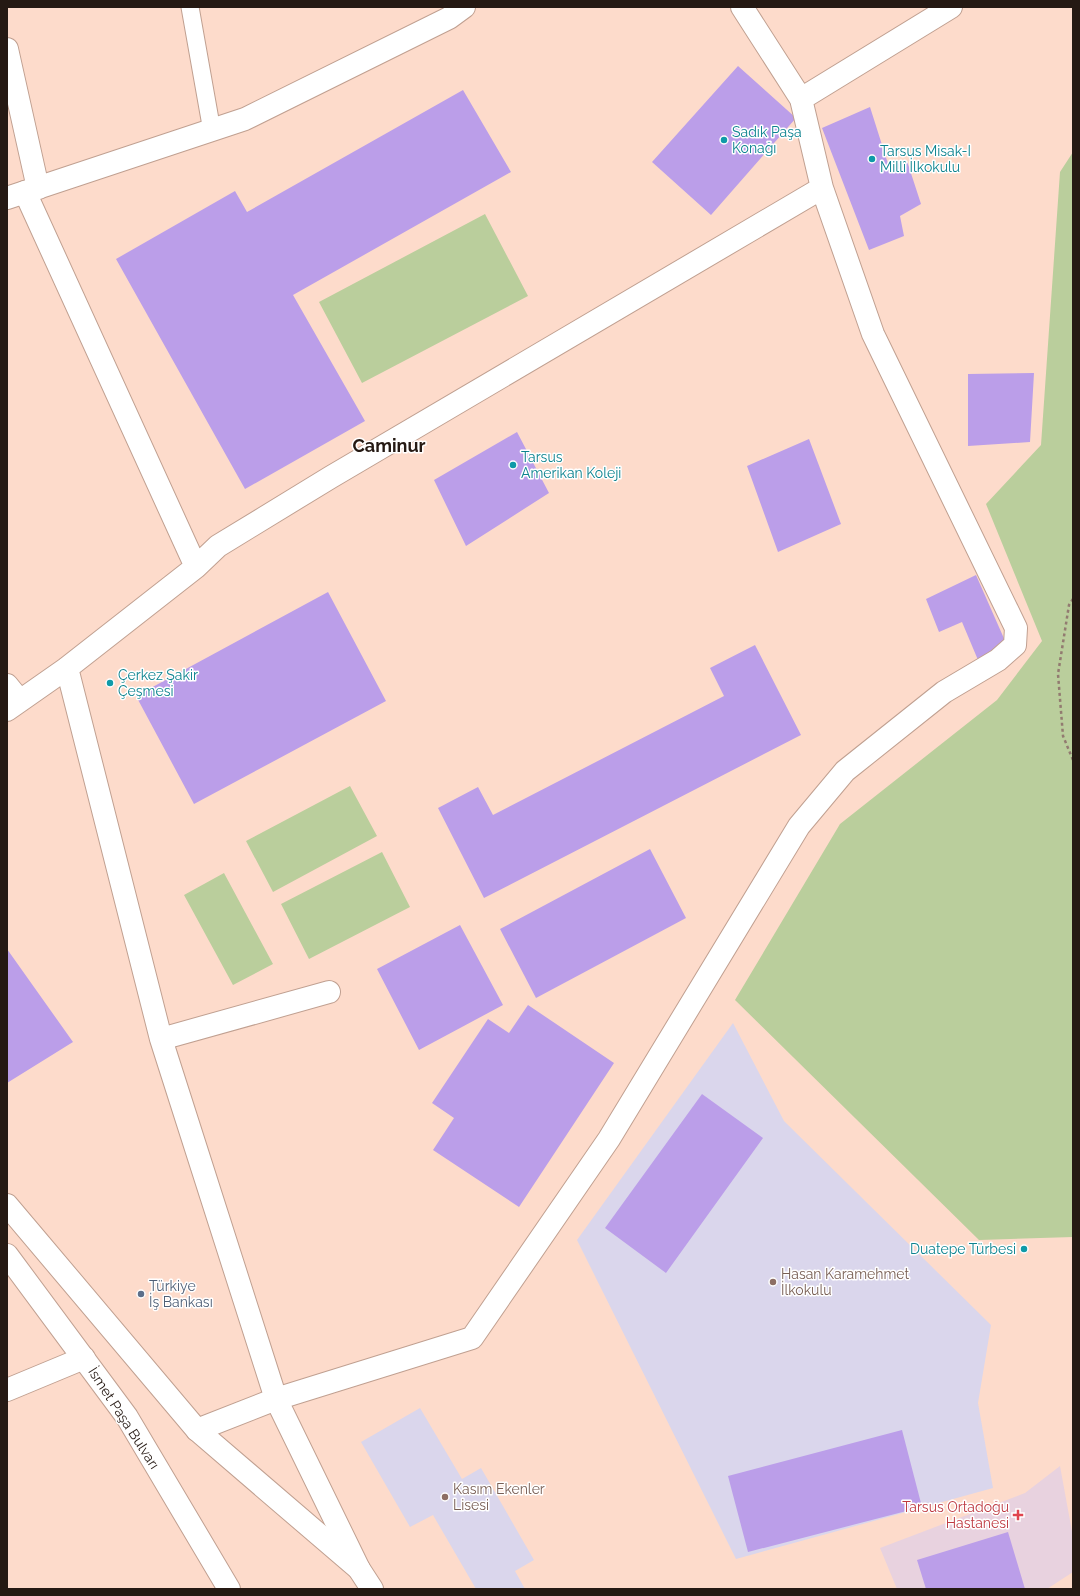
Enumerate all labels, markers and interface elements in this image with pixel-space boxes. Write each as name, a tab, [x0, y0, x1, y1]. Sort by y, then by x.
place label: Sadık Paşa Konağı	[732, 124, 802, 156]
marker: Sadık Paşa Konağı	[719, 135, 729, 145]
place label: Tarsus Misak-I Millî İlkokulu	[880, 143, 971, 175]
marker: Tarsus Misak-I Millî İlkokulu	[867, 154, 877, 164]
district label: Caminur	[353, 435, 426, 456]
place label: Tarsus Amerikan Koleji	[521, 449, 621, 481]
marker: Tarsus Amerikan Koleji	[508, 460, 518, 470]
place label: Çerkez Şakir Çeşmesi	[118, 667, 198, 699]
marker: Çerkez Şakir Çeşmesi	[105, 678, 115, 688]
place label: Duatepe Türbesi	[910, 1241, 1016, 1257]
marker: Duatepe Türbesi	[1019, 1244, 1029, 1254]
place label: Hasan Karamehmet İlkokulu	[781, 1266, 909, 1298]
marker: Hasan Karamehmet İlkokulu	[768, 1277, 778, 1287]
place label: Türkiye İş Bankası	[149, 1278, 213, 1310]
marker: Türkiye İş Bankası	[136, 1289, 146, 1299]
street label: İsmet Paşa Bulvarı	[85, 1363, 164, 1472]
place label: Kasım Ekenler Lisesi	[453, 1481, 545, 1513]
marker: Kasım Ekenler Lisesi	[440, 1492, 450, 1502]
place label: Tarsus Ortadoğu Hastanesi	[902, 1499, 1009, 1531]
marker: Tarsus Ortadoğu Hastanesi	[1012, 1509, 1024, 1521]

